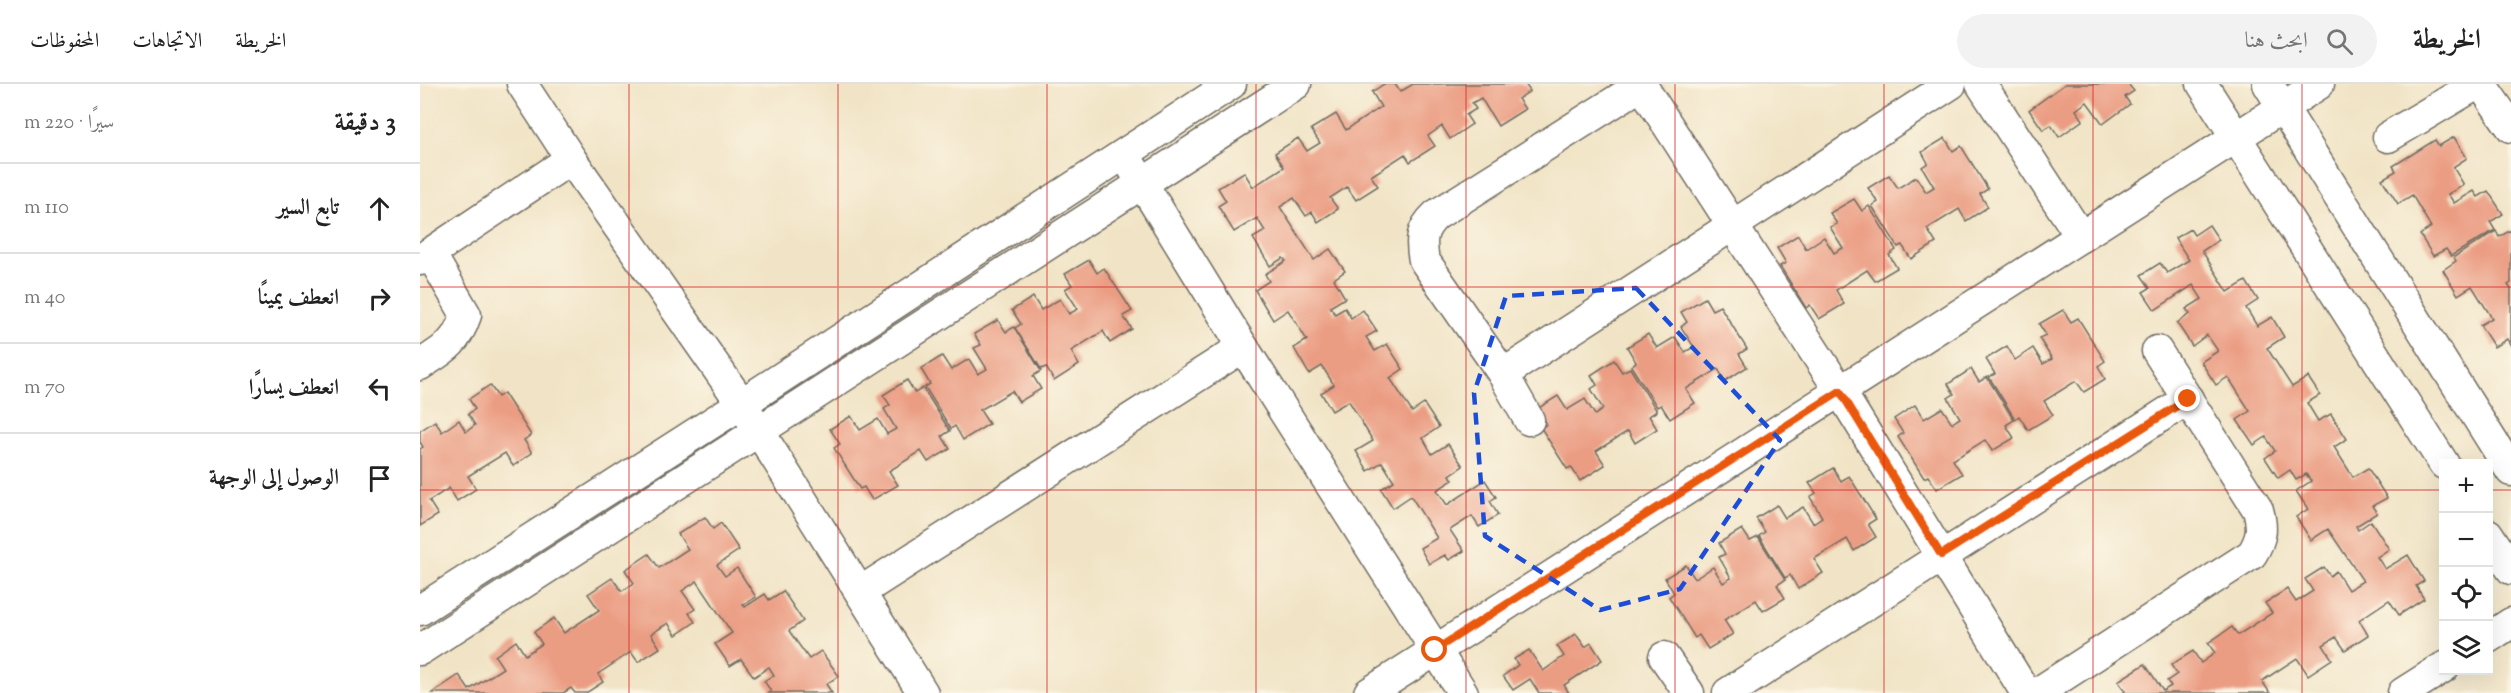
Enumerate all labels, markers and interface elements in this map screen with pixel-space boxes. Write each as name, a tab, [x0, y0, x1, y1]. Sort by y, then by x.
search box	[1957, 14, 2377, 68]
text: الخريطة	[2413, 21, 2481, 61]
icon: search	[2323, 25, 2356, 58]
text: ابحث هنا	[2245, 26, 2308, 58]
text: المحفوظات	[30, 27, 99, 57]
text: الاتجاهات	[132, 27, 202, 57]
text: الخريطة	[235, 27, 286, 57]
text: 3 دقيقة	[335, 105, 396, 142]
text: سيرًا · 220 m	[24, 109, 114, 138]
icon: ahead	[363, 192, 396, 225]
text: تابع السير	[277, 193, 339, 225]
text: 110 m	[24, 194, 69, 223]
icon: right	[363, 282, 396, 315]
text: انعطف يمينًا	[258, 283, 339, 315]
text: 40 m	[24, 284, 65, 313]
icon: left	[363, 372, 396, 405]
text: انعطف يسارًا	[249, 373, 339, 405]
text: 70 m	[24, 374, 65, 403]
route end	[2174, 385, 2200, 411]
map controls	[2439, 459, 2493, 675]
button: +	[2439, 459, 2493, 513]
icon: arrive	[363, 462, 396, 495]
text: الوصول إلى الوجهة	[209, 463, 339, 495]
button: −	[2439, 513, 2493, 567]
button: locate	[2439, 567, 2493, 621]
button: layers	[2439, 621, 2493, 675]
route start	[1421, 636, 1447, 662]

